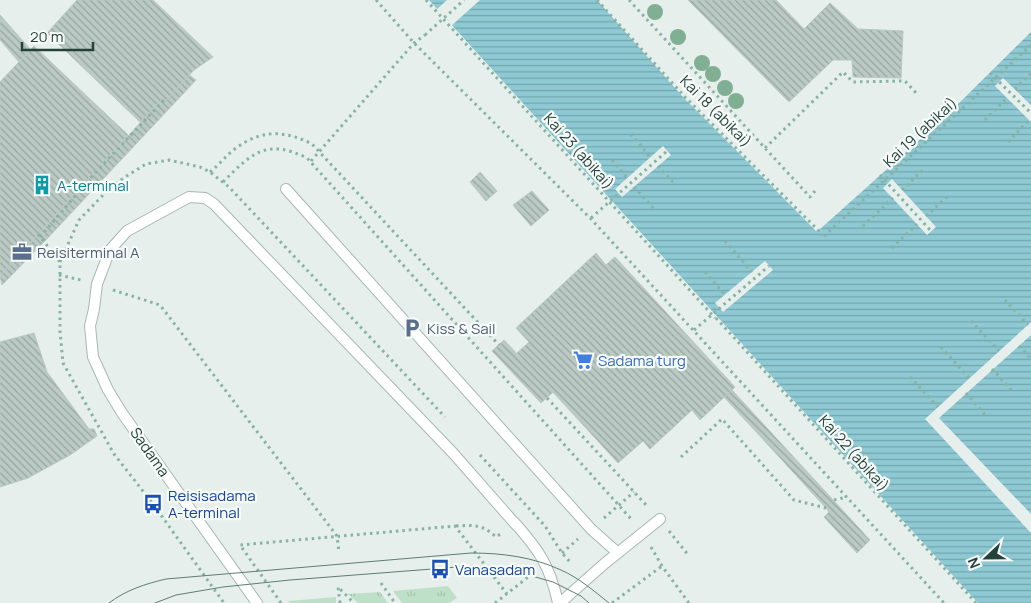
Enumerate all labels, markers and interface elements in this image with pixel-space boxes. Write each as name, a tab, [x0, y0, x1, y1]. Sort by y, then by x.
scale bar	[22, 20, 94, 52]
text: 20 m	[30, 26, 63, 47]
street label: Kai 18 (abikai)	[675, 70, 757, 152]
street label: Kai 19 (abikai)	[878, 92, 962, 172]
street label: Kai 23 (abikai)	[539, 108, 619, 194]
building icon: A-terminal	[31, 174, 53, 196]
place label: A-terminal	[57, 175, 129, 196]
office icon: Reisiterminal A	[11, 241, 33, 263]
place label: Reisiterminal A	[37, 242, 140, 263]
parking icon: Kiss & Sail	[401, 317, 423, 339]
place label: Kiss & Sail	[427, 318, 496, 339]
supermarket icon: Sadama turg	[572, 349, 594, 371]
place label: Sadama turg	[598, 350, 686, 371]
street label: Kai 22 (abikai)	[814, 410, 894, 496]
street label: Sadama	[125, 423, 175, 481]
place label: Reisisadama A-terminal	[168, 485, 256, 523]
bus stop icon: Reisisadama A-terminal	[142, 493, 164, 515]
north arrow	[961, 533, 1011, 583]
text: N	[963, 555, 984, 571]
bus stop icon: Vanasadam	[429, 558, 451, 580]
place label: Vanasadam	[455, 559, 535, 580]

